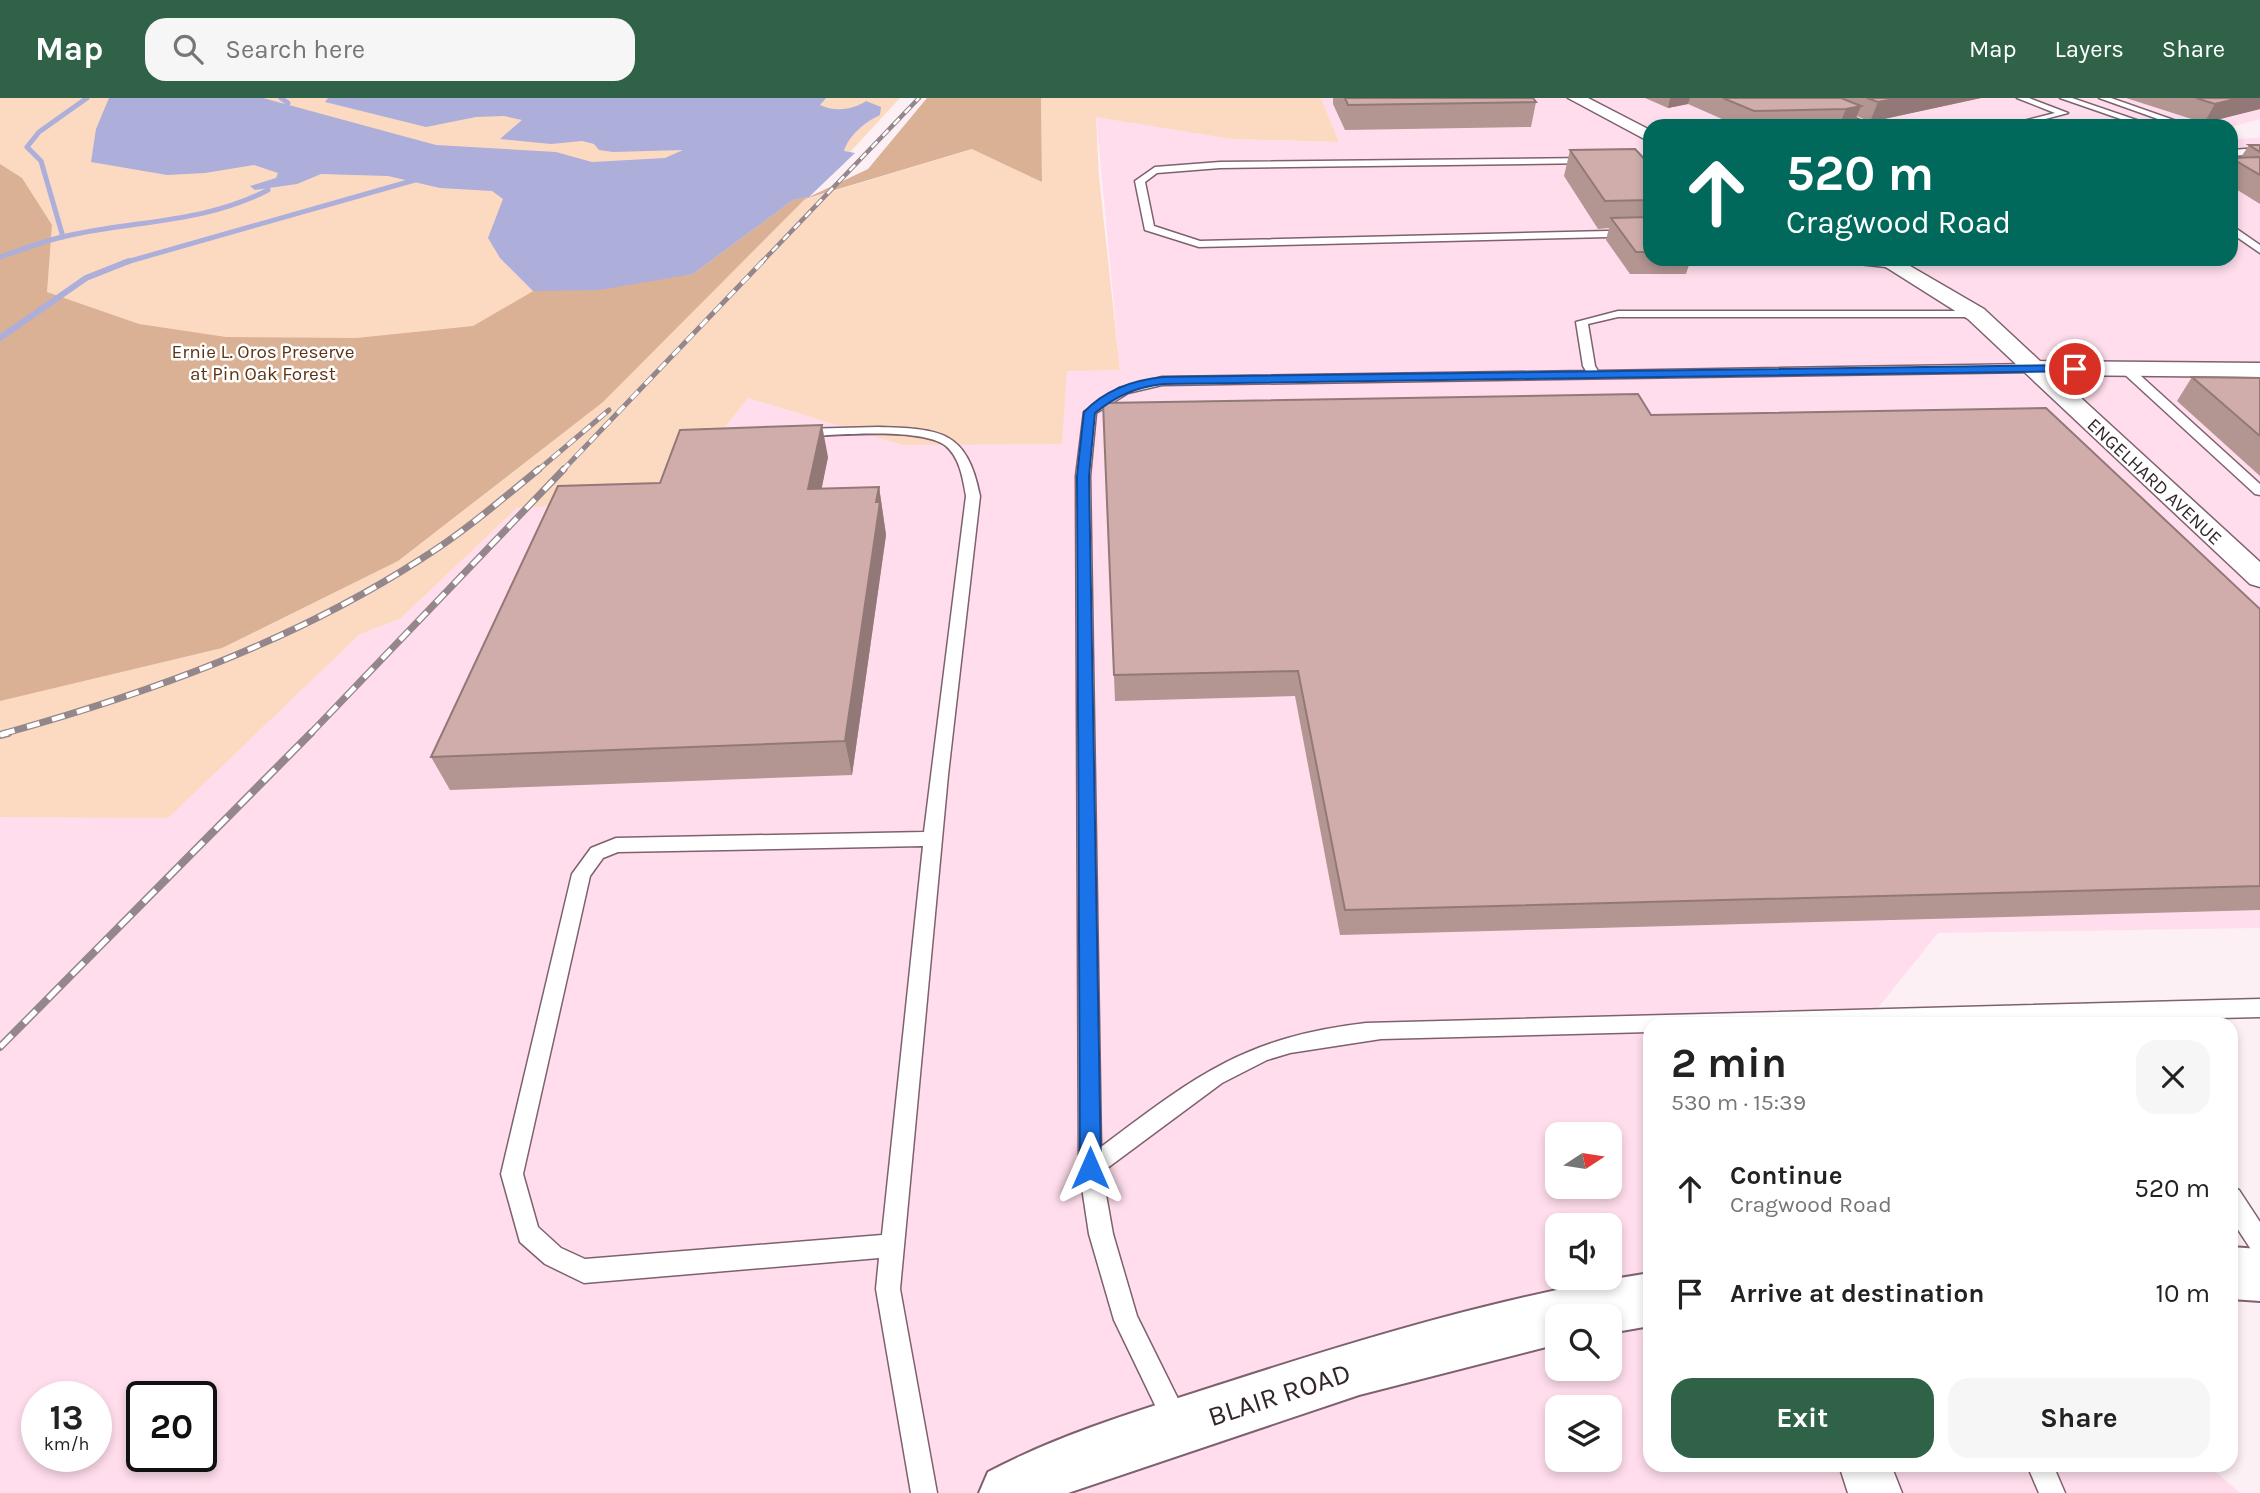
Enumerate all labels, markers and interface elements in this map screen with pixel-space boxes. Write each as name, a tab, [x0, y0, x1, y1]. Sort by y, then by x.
search box	[145, 18, 635, 81]
text: Map	[35, 30, 103, 68]
icon: search	[169, 30, 207, 68]
text: Search here	[225, 34, 365, 65]
text: Map	[1969, 35, 2017, 63]
text: Layers	[2055, 35, 2124, 63]
text: Share	[2162, 35, 2225, 63]
text: 520 m	[1786, 145, 1934, 202]
icon: ahead	[1671, 147, 1762, 238]
text: Cragwood Road	[1786, 204, 2011, 241]
pin	[2045, 339, 2105, 399]
park label: Ernie L. Oros Preserve at Pin Oak Forest	[172, 341, 354, 385]
icon: arrive	[2056, 350, 2094, 388]
street label: ENGELHARD AVENUE	[2083, 414, 2226, 550]
text: 2 min	[1671, 1038, 1787, 1088]
button: close	[2136, 1040, 2210, 1114]
text: 530 m · 15:39	[1671, 1089, 1806, 1116]
north arrow	[1545, 1122, 1622, 1199]
map controls	[1545, 1122, 1622, 1472]
position arrow	[1053, 1131, 1127, 1205]
text: Continue	[1730, 1160, 1842, 1191]
icon: ahead	[1671, 1170, 1709, 1208]
text: 520 m	[2134, 1173, 2210, 1204]
text: Cragwood Road	[1730, 1191, 1892, 1218]
button: sound	[1545, 1213, 1622, 1290]
icon: arrive	[1671, 1275, 1709, 1313]
text: Arrive at destination	[1730, 1278, 1984, 1309]
text: 10 m	[2155, 1278, 2210, 1309]
button: search	[1545, 1304, 1622, 1381]
street label: BLAIR ROAD	[1204, 1356, 1355, 1433]
button: Exit	[1671, 1378, 1934, 1458]
button: Share	[1948, 1378, 2210, 1458]
speed limit sign: 20	[126, 1381, 217, 1472]
button: layers	[1545, 1395, 1622, 1472]
text: 13	[49, 1397, 84, 1438]
text: km/h	[44, 1433, 89, 1455]

